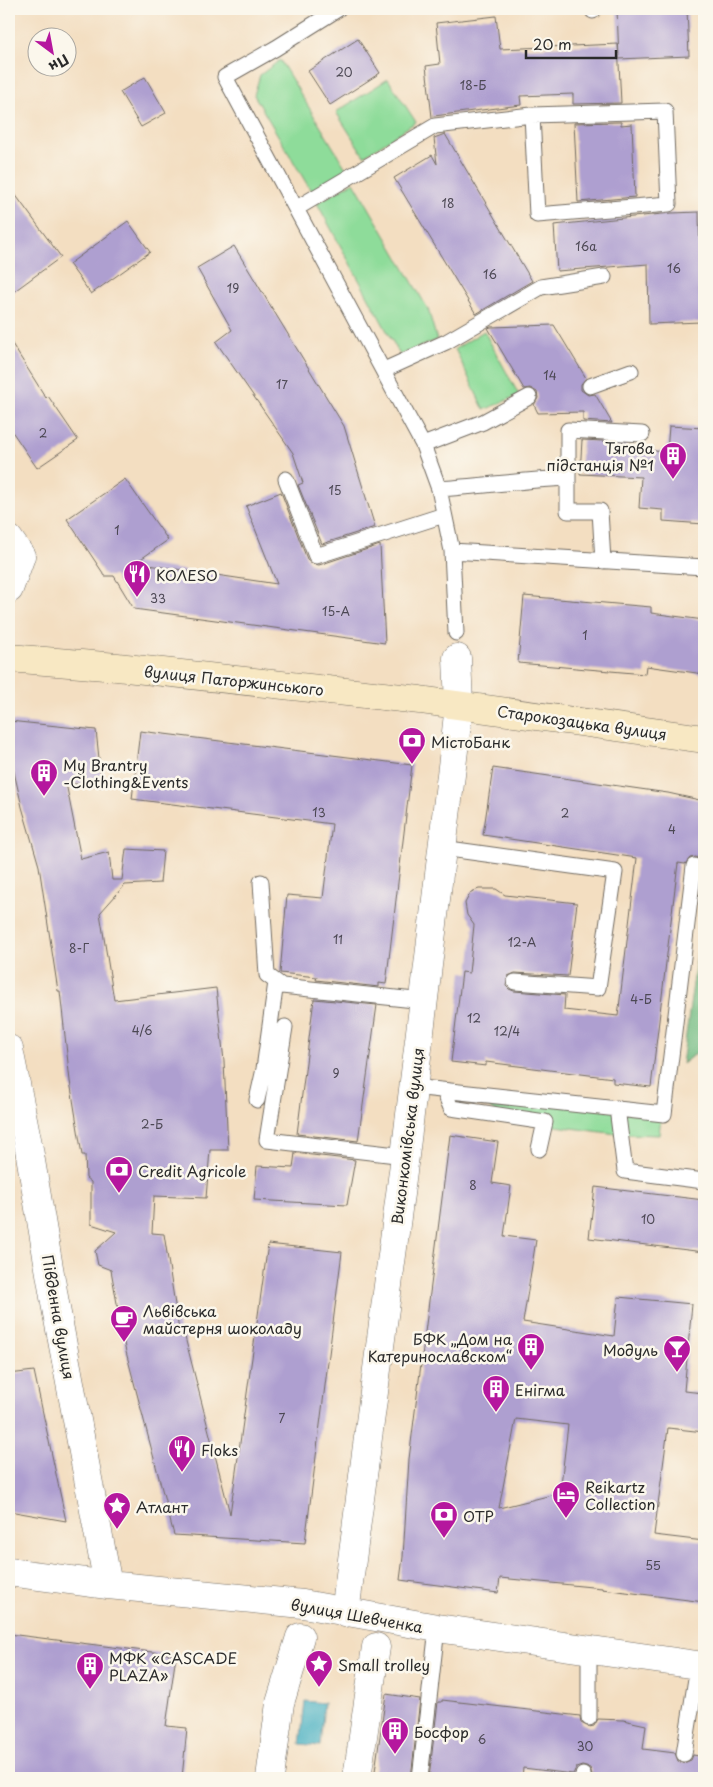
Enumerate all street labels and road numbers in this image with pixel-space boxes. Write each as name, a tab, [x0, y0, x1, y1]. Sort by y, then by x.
street label: вулиця Паторжинського	[143, 659, 325, 701]
street label: Старокозацька вулиця	[496, 699, 668, 745]
street label: Виконкомівська вулиця	[385, 1046, 429, 1226]
street label: Південна вулиця	[37, 1253, 81, 1381]
street label: вулиця Шевченка	[289, 1592, 425, 1638]

